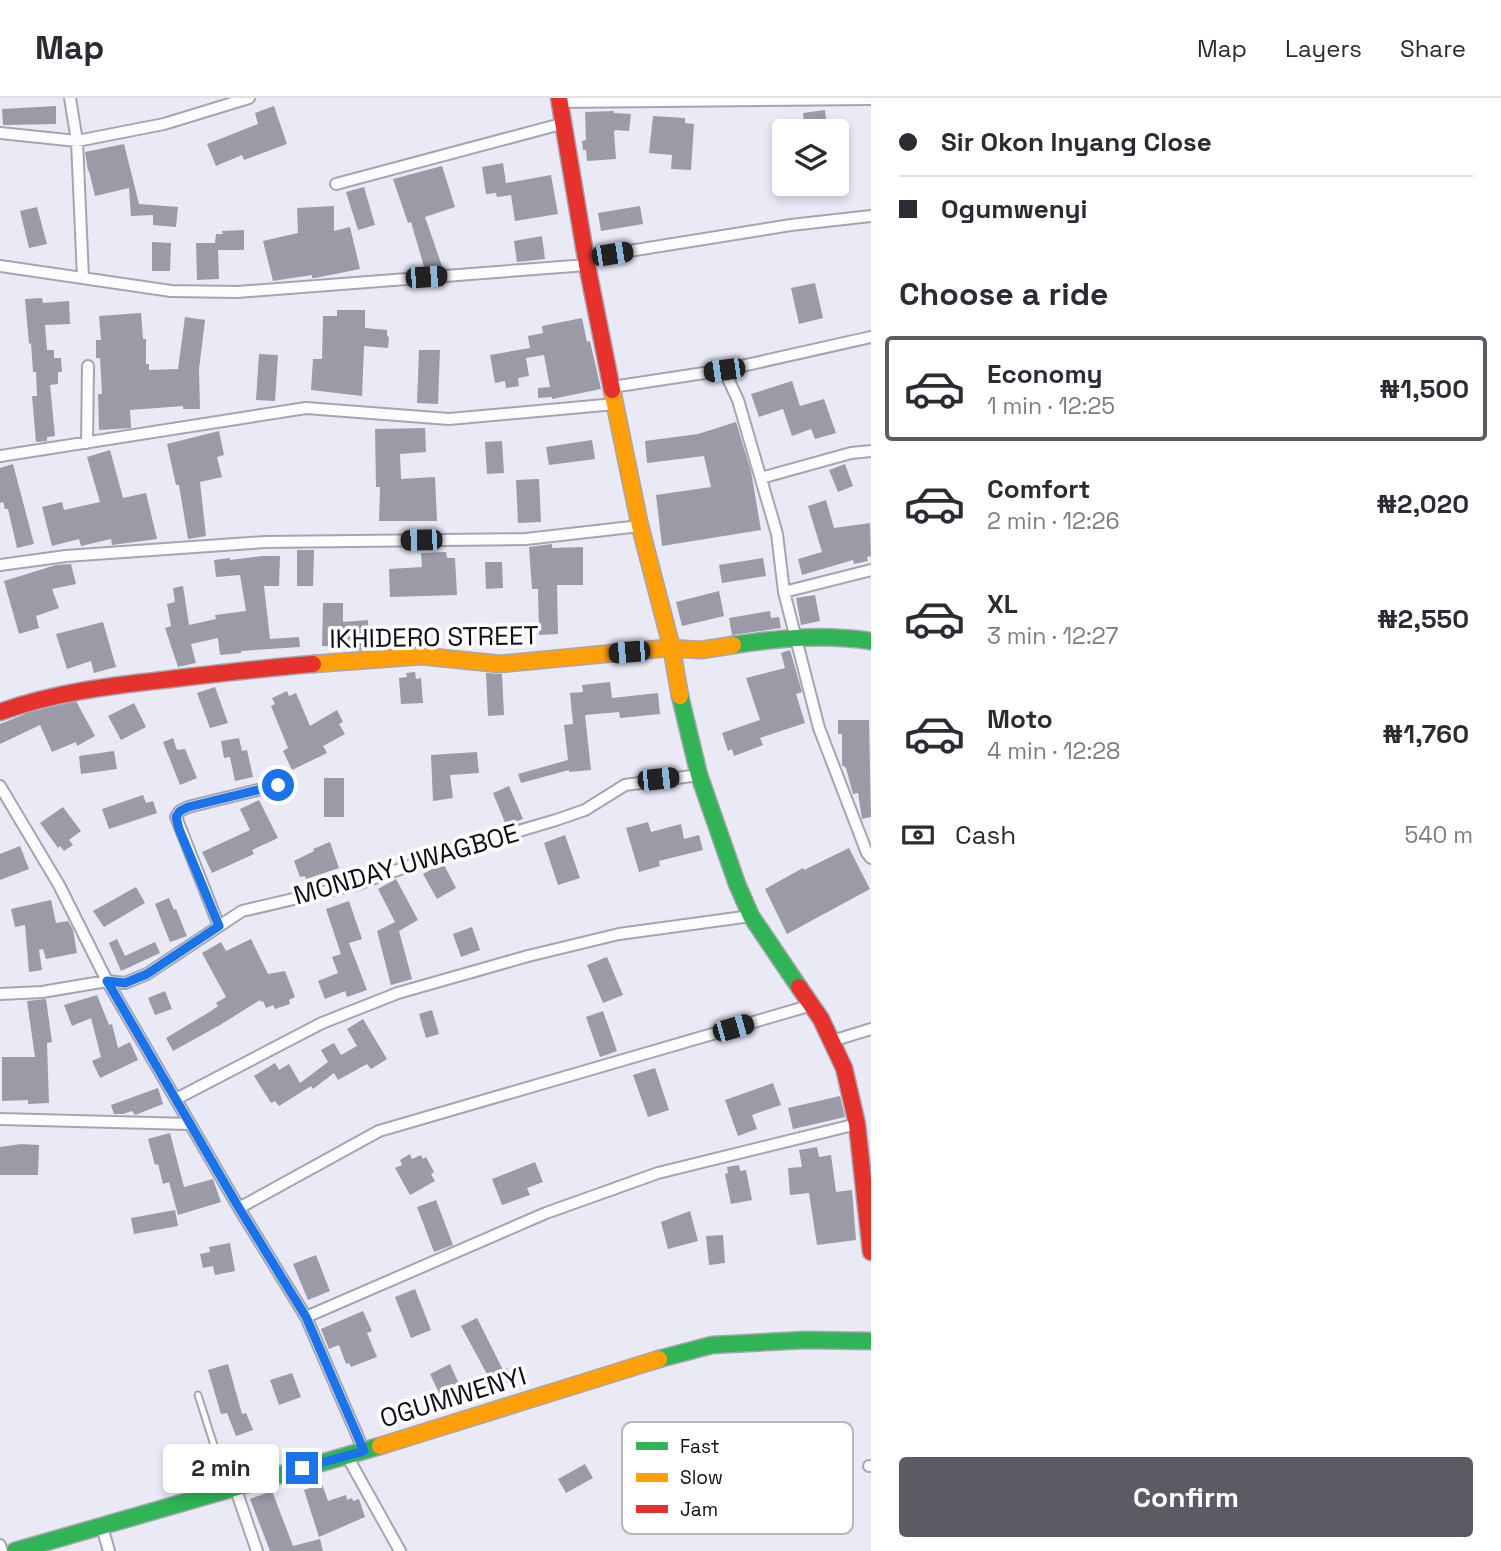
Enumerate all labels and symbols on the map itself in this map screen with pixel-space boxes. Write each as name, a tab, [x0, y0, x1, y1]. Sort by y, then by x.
car	[590, 240, 635, 268]
car	[405, 265, 448, 289]
car	[702, 357, 747, 383]
car	[400, 529, 443, 551]
street label: IKHIDERO STREET	[329, 618, 539, 656]
car	[608, 640, 651, 664]
car	[637, 766, 680, 792]
route start	[262, 769, 294, 801]
street label: MONDAY UWAGBOE	[289, 816, 523, 912]
car	[710, 1012, 757, 1044]
street label: OGUMWENYI	[376, 1359, 530, 1435]
legend	[622, 1422, 853, 1534]
text: Fast	[680, 1434, 720, 1459]
callout: 2 min	[162, 1444, 278, 1492]
route end	[286, 1452, 318, 1484]
text: Slow	[680, 1465, 723, 1490]
text: Jam	[680, 1497, 718, 1522]

